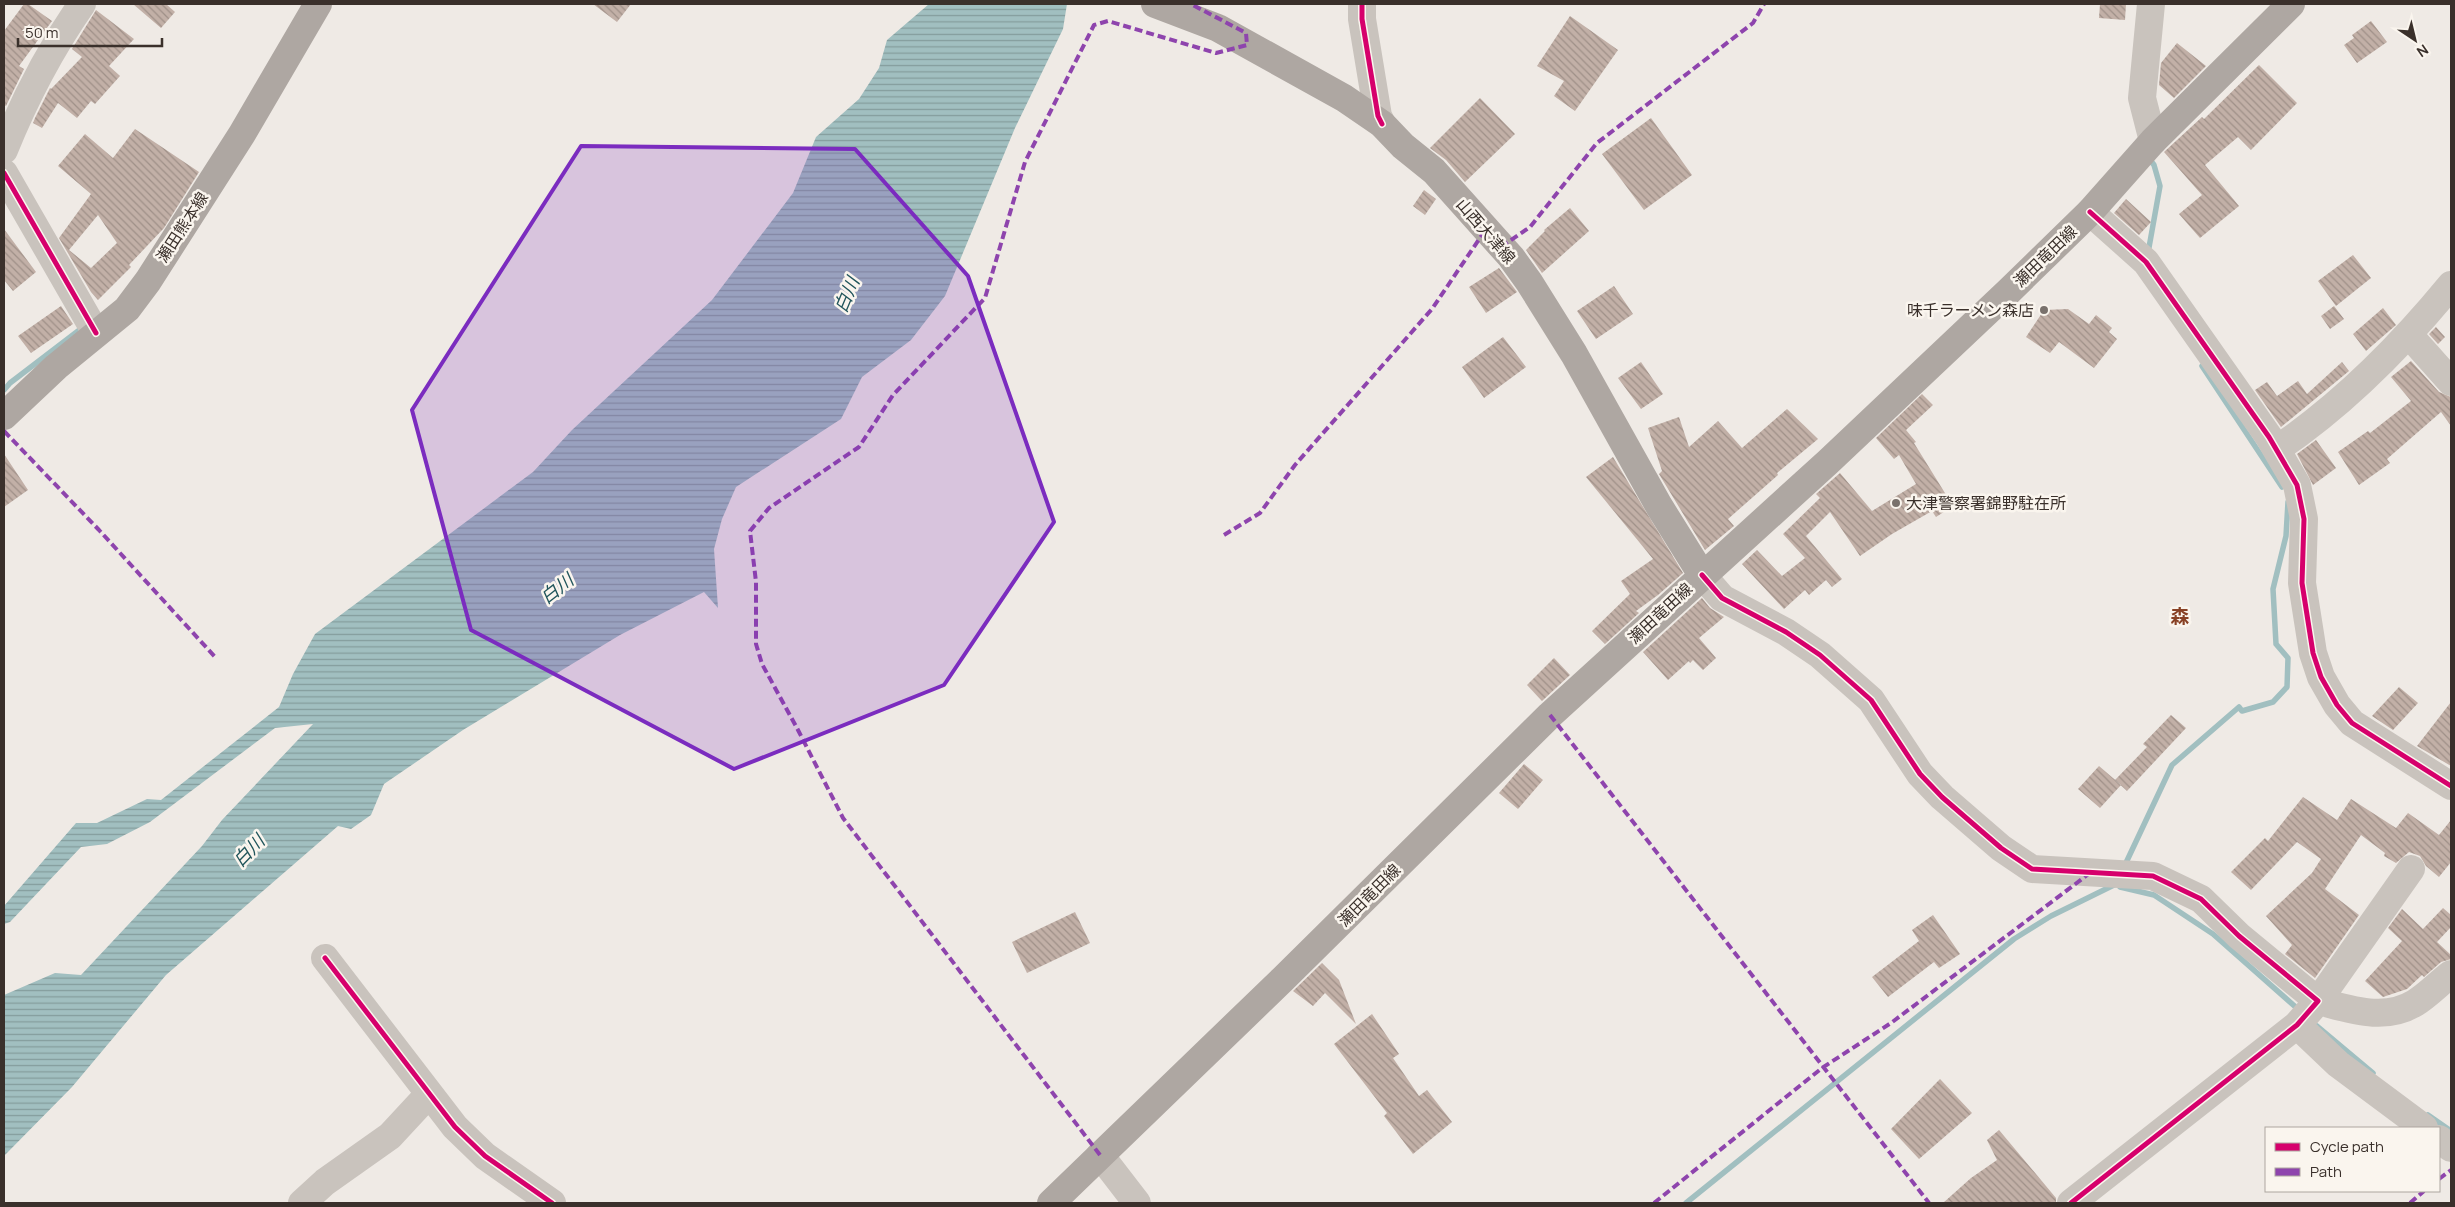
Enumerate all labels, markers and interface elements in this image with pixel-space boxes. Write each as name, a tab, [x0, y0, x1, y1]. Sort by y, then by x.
scale bar	[18, 15, 161, 47]
north arrow	[2390, 15, 2440, 65]
text: 50 m	[25, 22, 59, 43]
text: N	[2413, 40, 2432, 62]
street label: 瀬田熊本線	[151, 187, 213, 267]
street label: 山西大津線	[1451, 194, 1521, 268]
street label: 瀬田竜田線	[2009, 220, 2081, 292]
water label: 白川	[828, 272, 865, 316]
place label: 味千ラーメン森店	[1907, 299, 2034, 321]
marker: 味千ラーメン森店	[2038, 304, 2050, 316]
place label: 大津警察署錦野駐在所	[1906, 492, 2066, 514]
marker: 大津警察署錦野駐在所	[1890, 497, 1902, 509]
water label: 白川	[535, 566, 580, 609]
street label: 瀬田竜田線	[1623, 578, 1697, 648]
district label: 森	[2170, 603, 2190, 629]
water label: 白川	[227, 828, 271, 872]
street label: 瀬田竜田線	[1333, 859, 1405, 931]
legend	[2265, 1127, 2440, 1192]
text: Cycle path	[2310, 1136, 2384, 1157]
text: Path	[2310, 1161, 2342, 1182]

